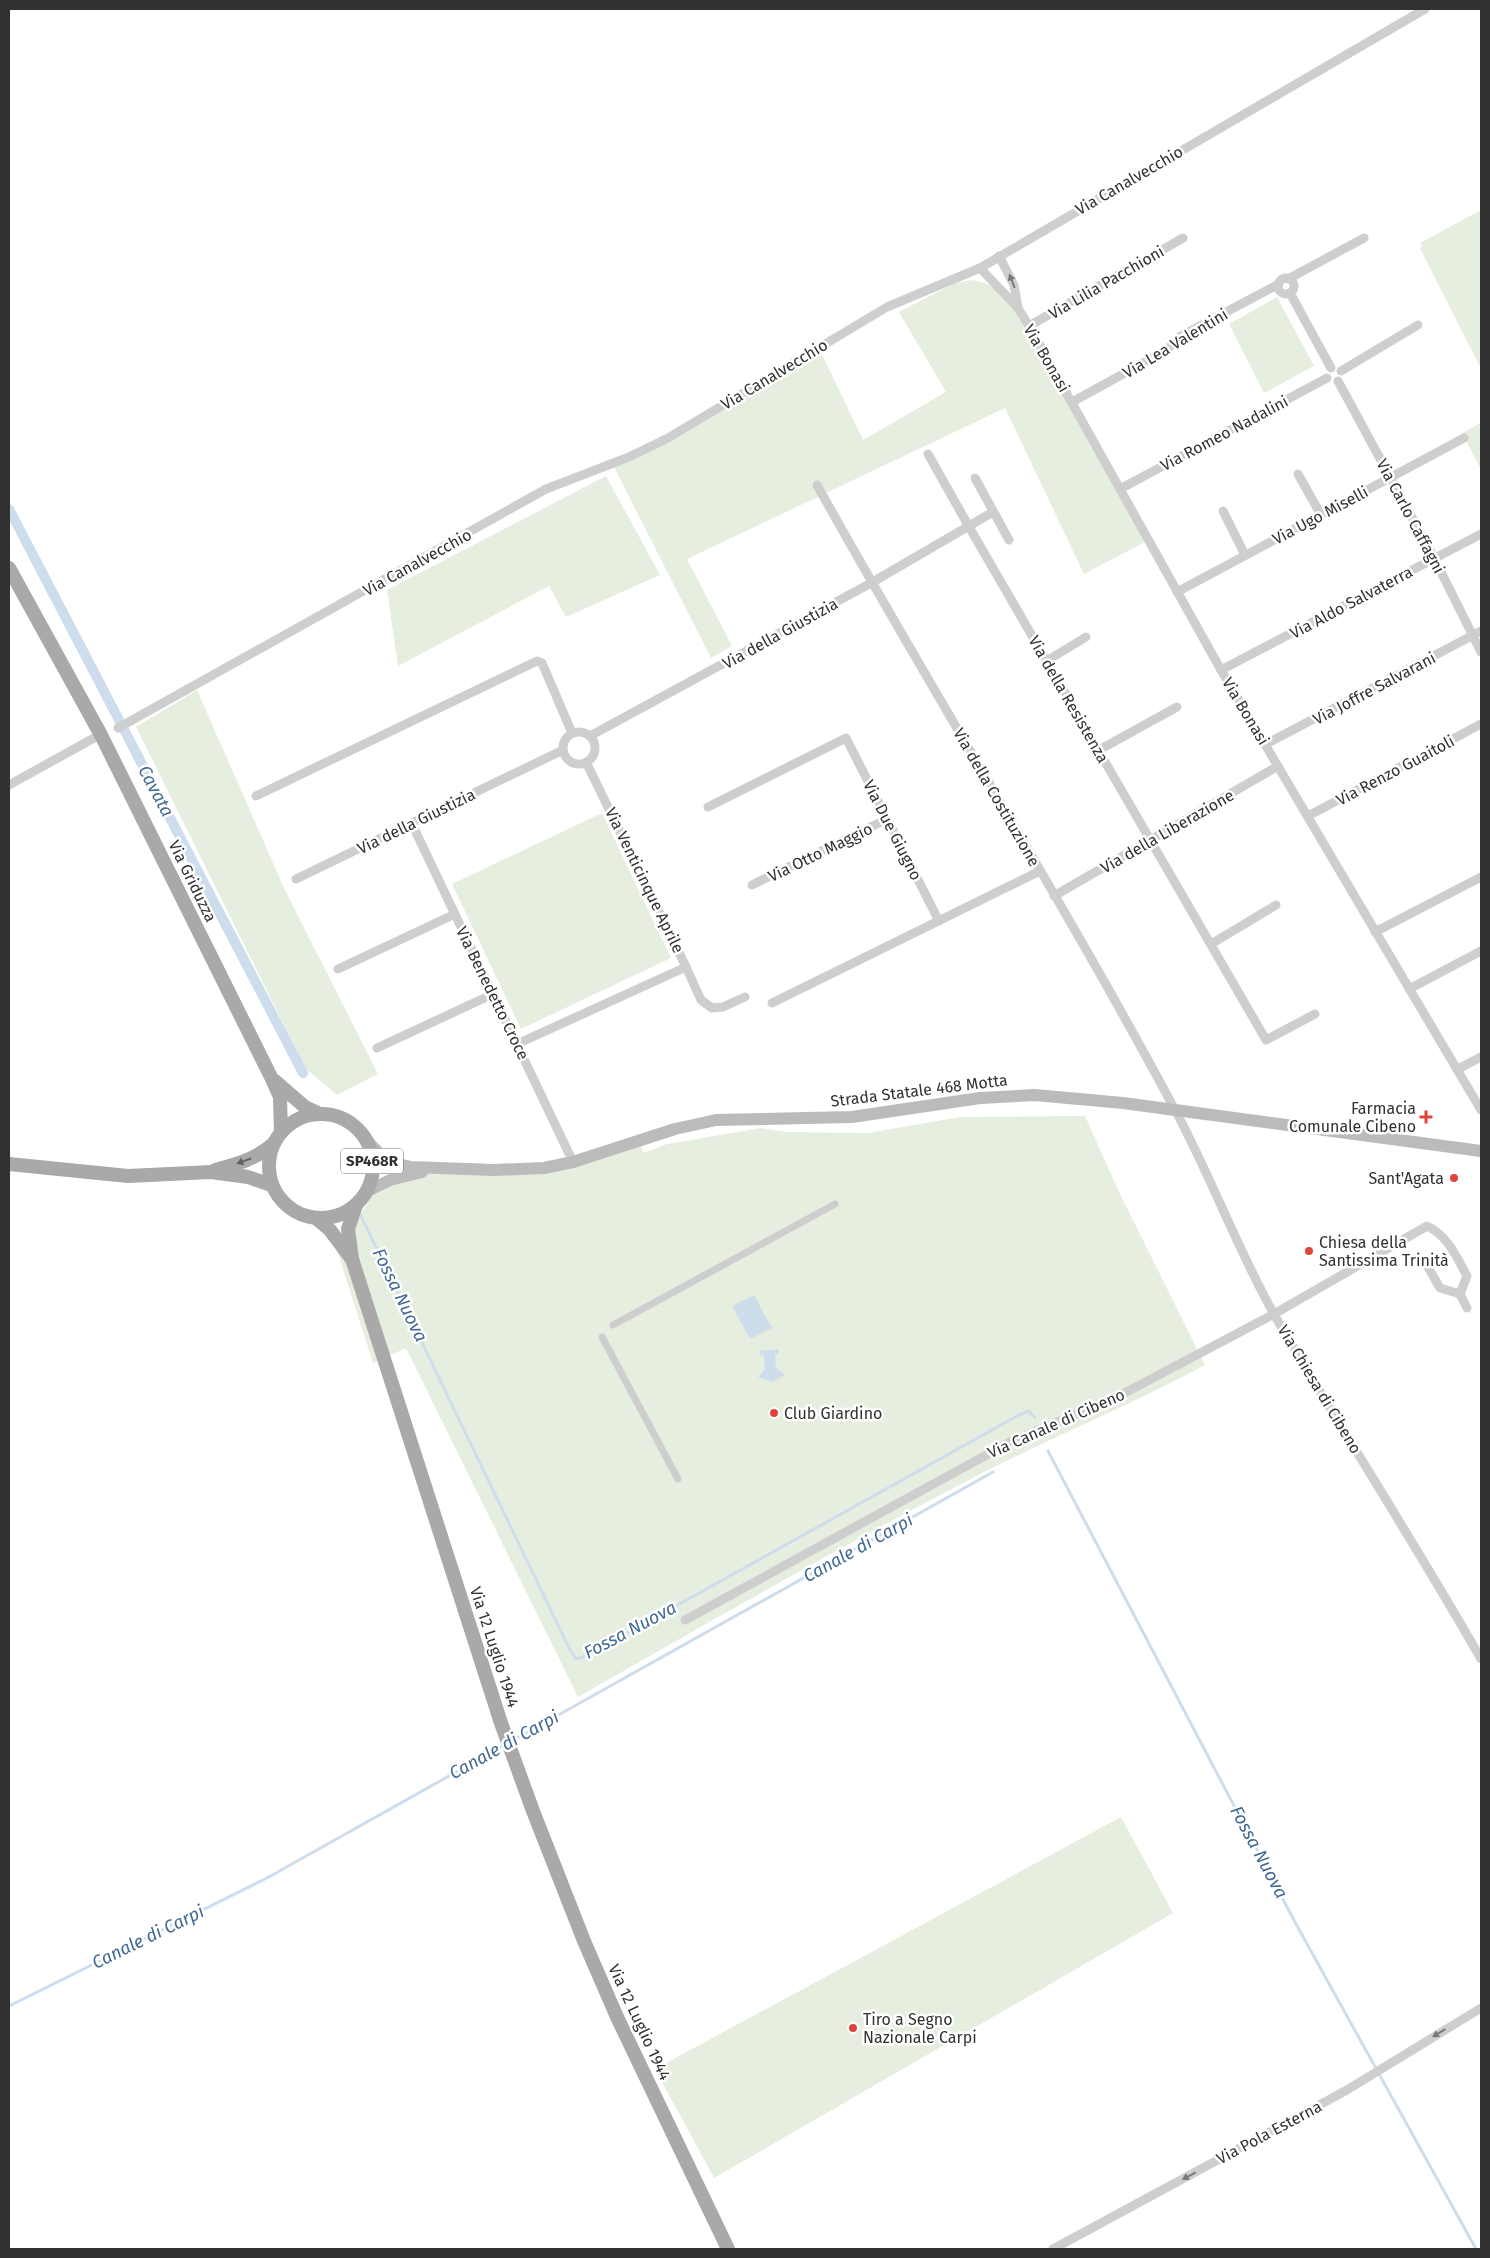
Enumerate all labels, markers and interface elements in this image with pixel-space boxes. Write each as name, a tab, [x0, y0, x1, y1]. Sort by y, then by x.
street label: Via Canalvecchio	[1072, 142, 1186, 219]
street label: Via Lilia Pacchioni	[1045, 242, 1167, 323]
one-way arrow	[1007, 274, 1015, 288]
street label: Via Lea Valentini	[1119, 305, 1231, 382]
street label: Via Bonasi	[1020, 321, 1074, 396]
street label: Via Canalvecchio	[717, 335, 831, 414]
street label: Via Romeo Nadalini	[1157, 392, 1291, 475]
street label: Via Carlo Caffagni	[1372, 456, 1449, 577]
street label: Via Ugo Miselli	[1269, 482, 1371, 549]
street label: Via Canalvecchio	[360, 525, 475, 600]
street label: Via Aldo Salvaterra	[1287, 562, 1416, 643]
street label: Via della Giustizia	[719, 594, 841, 673]
street label: Via della Resistenza	[1024, 632, 1113, 766]
street label: Via Joffre Salvarani	[1310, 648, 1439, 729]
street label: Via Bonasi	[1218, 674, 1273, 748]
street label: Via della Costituzione	[949, 725, 1044, 870]
street label: Via Renzo Guaitoli	[1333, 731, 1458, 810]
water label: Cavata	[133, 762, 179, 820]
street label: Via Due Giugno	[859, 777, 926, 883]
street label: Via della Giustizia	[354, 785, 478, 858]
street label: Via della Liberazione	[1097, 785, 1237, 877]
street label: Via Venticinque Aprile	[601, 804, 688, 956]
street label: Via Otto Maggio	[765, 819, 876, 886]
street label: Via Griduzza	[165, 837, 220, 925]
street label: Via Benedetto Croce	[452, 923, 533, 1063]
street label: Strada Statale 468 Motta	[829, 1070, 1009, 1111]
place label: Farmacia Comunale Cibeno	[1289, 1099, 1416, 1136]
marker: Farmacia Comunale Cibeno	[1420, 1111, 1432, 1123]
road number: SP468R	[341, 1148, 403, 1174]
one-way arrow	[236, 1157, 251, 1165]
place label: Sant'Agata	[1368, 1169, 1444, 1188]
marker: Sant'Agata	[1448, 1172, 1460, 1184]
place label: Chiesa della Santissima Trinità	[1319, 1233, 1449, 1270]
water label: Fossa Nuova	[368, 1245, 432, 1345]
marker: Chiesa della Santissima Trinità	[1303, 1245, 1315, 1257]
street label: Via Chiesa di Cibeno	[1274, 1321, 1366, 1457]
street label: Via Canale di Cibeno	[985, 1385, 1128, 1462]
place label: Club Giardino	[784, 1404, 882, 1423]
marker: Club Giardino	[768, 1407, 780, 1419]
water label: Canale di Carpi	[799, 1509, 917, 1587]
street label: Via 12 Luglio 1944	[466, 1584, 523, 1710]
water label: Fossa Nuova	[580, 1596, 680, 1664]
water label: Canale di Carpi	[445, 1706, 563, 1784]
water label: Fossa Nuova	[1225, 1802, 1293, 1902]
water label: Canale di Carpi	[88, 1900, 208, 1974]
street label: Via 12 Luglio 1944	[604, 1961, 675, 2084]
place label: Tiro a Segno Nazionale Carpi	[863, 2010, 977, 2047]
marker: Tiro a Segno Nazionale Carpi	[847, 2022, 859, 2034]
one-way arrow	[1433, 2029, 1446, 2038]
street label: Via Pola Esterna	[1213, 2097, 1325, 2168]
one-way arrow	[1182, 2171, 1196, 2180]

